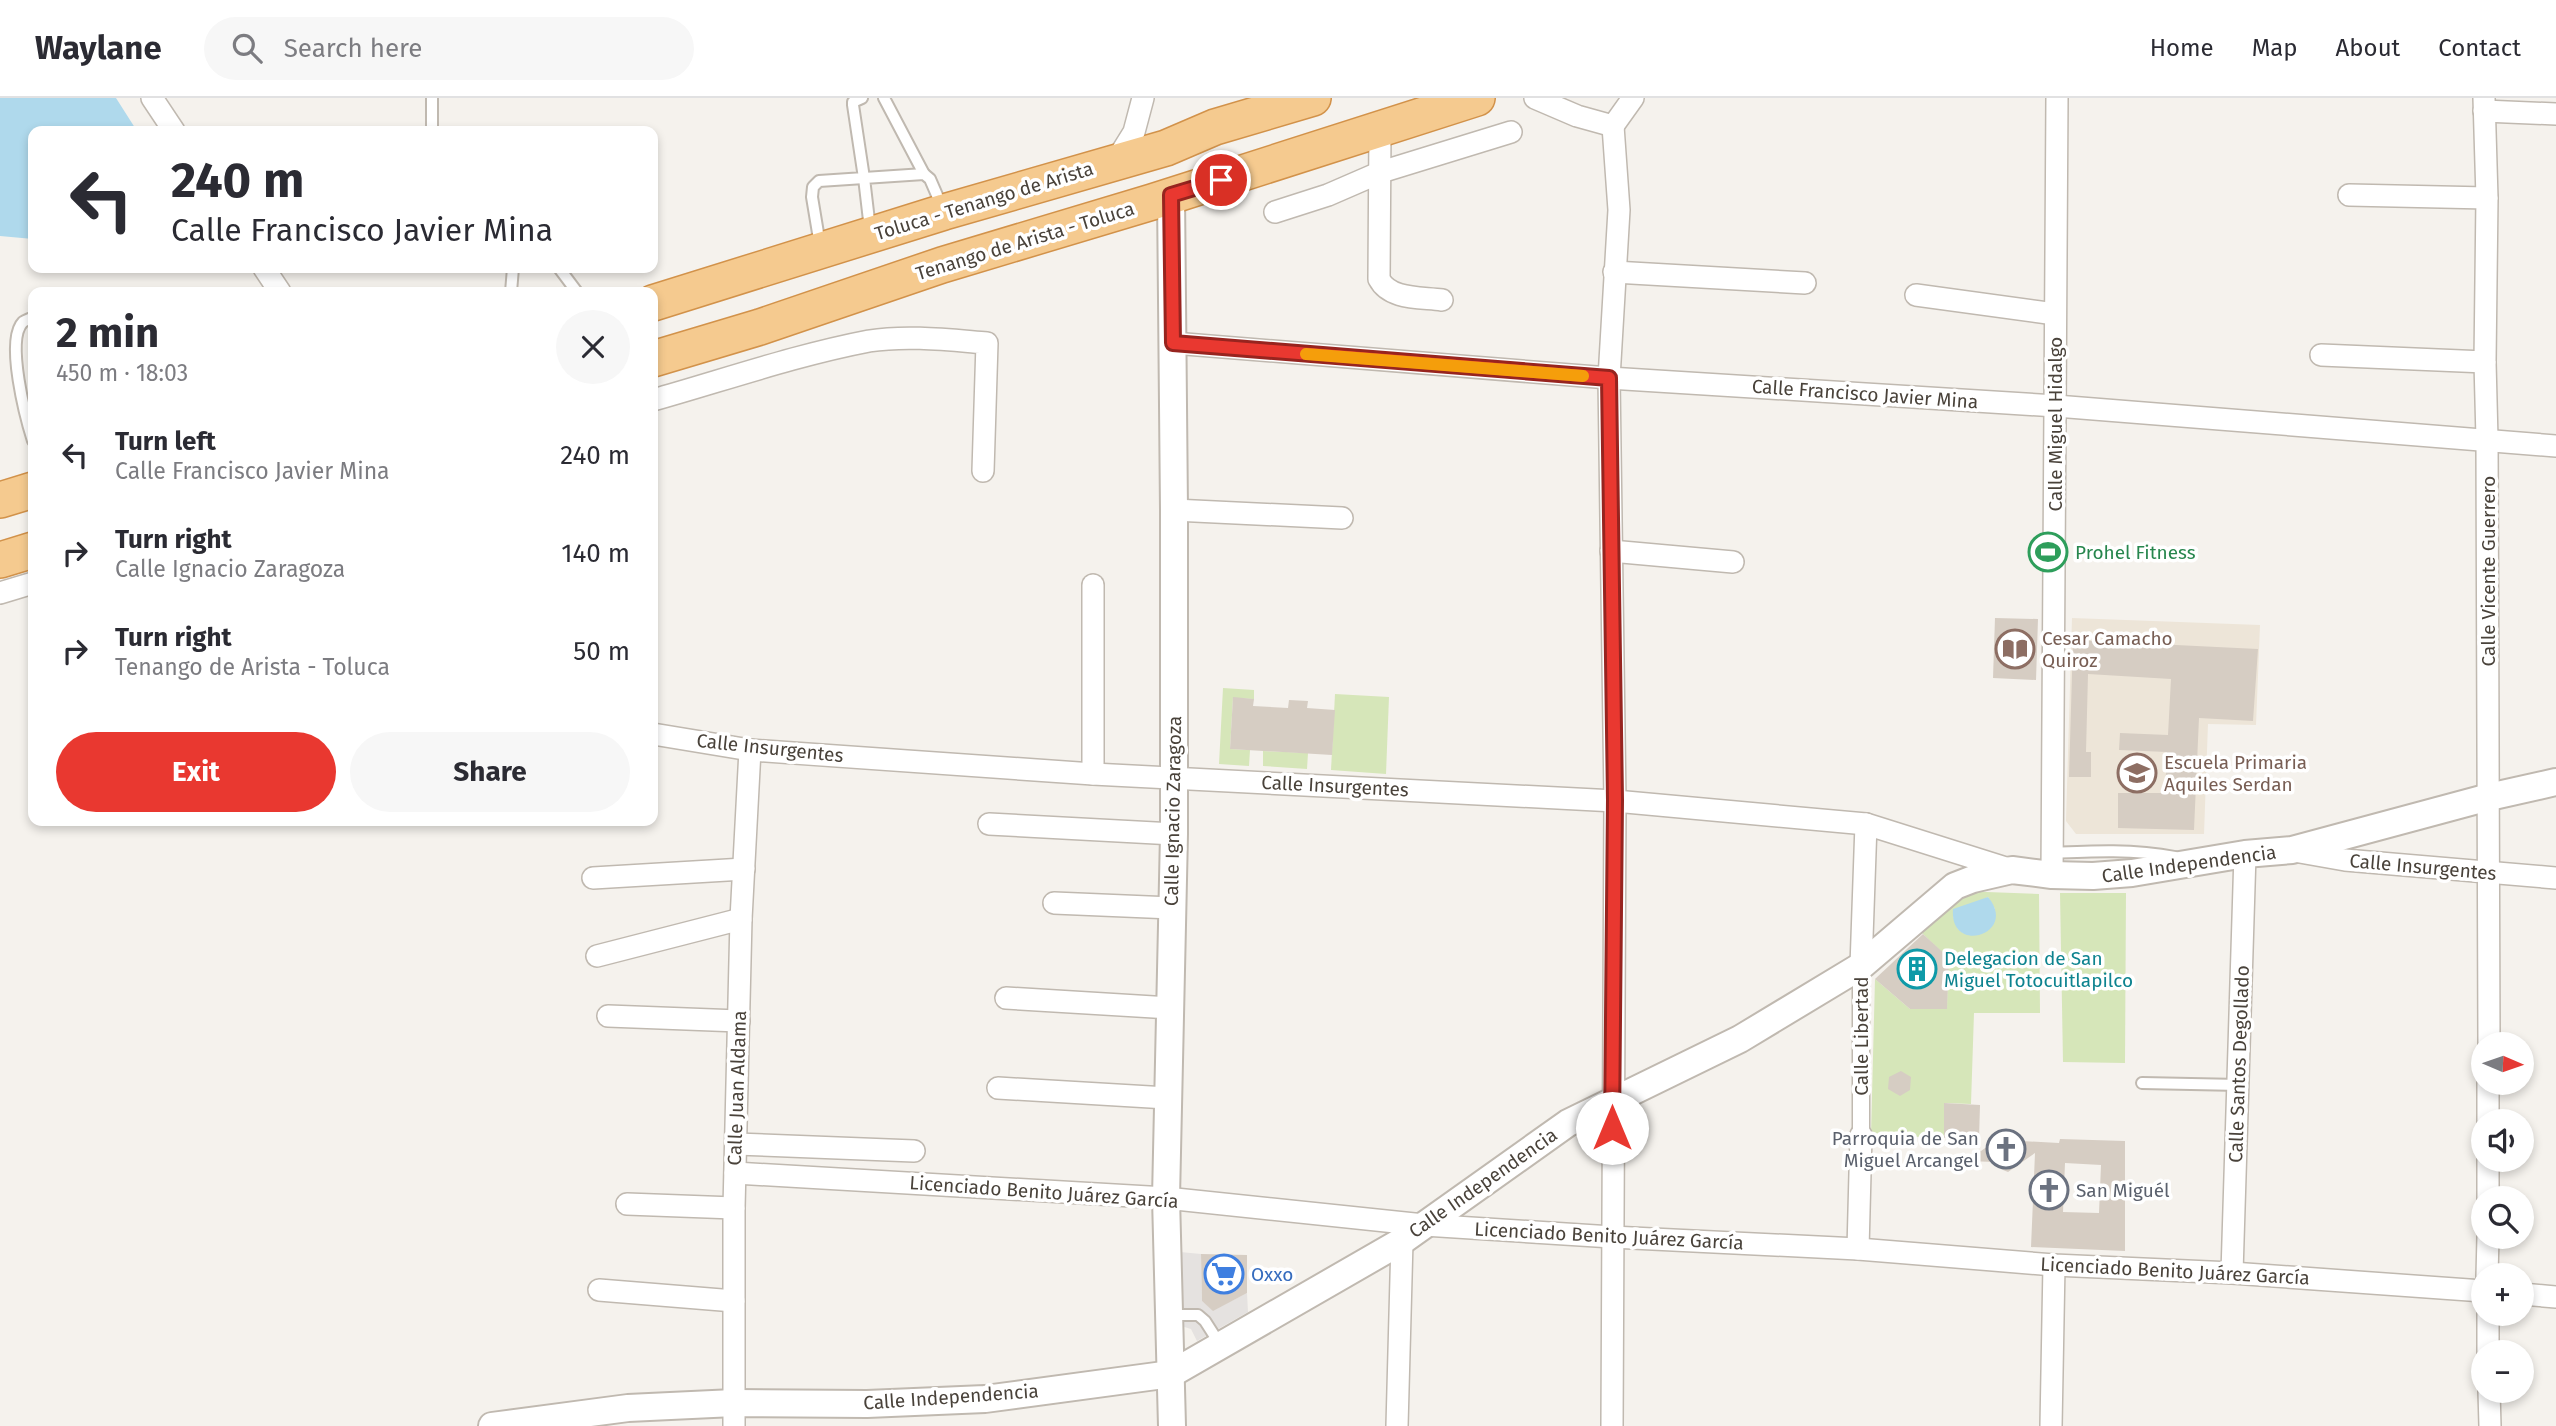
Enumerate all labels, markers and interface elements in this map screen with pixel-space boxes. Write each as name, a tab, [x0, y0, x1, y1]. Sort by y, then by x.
search box	[204, 17, 694, 80]
text: Waylane	[35, 28, 162, 68]
icon: search	[228, 29, 266, 67]
text: Search here	[284, 33, 423, 64]
text: Home	[2150, 34, 2214, 62]
text: Map	[2252, 34, 2298, 62]
text: About	[2336, 34, 2400, 62]
text: Contact	[2438, 34, 2521, 62]
pin	[1191, 150, 1251, 210]
text: 240 m	[171, 151, 304, 210]
icon: left	[56, 154, 147, 245]
street label: Toluca - Tenango de Arista	[872, 157, 1096, 245]
icon: arrive	[1202, 161, 1240, 199]
street label: Tenango de Arista - Toluca	[913, 197, 1137, 285]
text: Calle Francisco Javier Mina	[171, 211, 553, 249]
text: 2 min	[56, 308, 159, 358]
button: close	[556, 310, 630, 384]
street label: Calle Miguel Hidalgo	[2044, 337, 2067, 511]
text: 450 m · 18:03	[56, 359, 188, 387]
street label: Calle Francisco Javier Mina	[1751, 375, 1979, 413]
text: Turn left	[115, 426, 216, 457]
icon: left	[56, 436, 94, 474]
text: 240 m	[560, 440, 630, 471]
text: Calle Francisco Javier Mina	[115, 457, 390, 485]
street label: Calle Vicente Guerrero	[2477, 476, 2500, 666]
text: Turn right	[115, 524, 232, 555]
sports icon: Prohel Fitness	[2027, 531, 2069, 573]
icon: right	[56, 534, 94, 572]
text: 140 m	[561, 538, 630, 569]
place label: Prohel Fitness	[2075, 541, 2196, 564]
text: Calle Ignacio Zaragoza	[115, 555, 345, 583]
text: Turn right	[115, 622, 232, 653]
place label: Cesar Camacho Quiroz	[2042, 627, 2173, 672]
library icon: Cesar Camacho Quiroz	[1994, 628, 2036, 670]
icon: right	[56, 632, 94, 670]
text: 50 m	[573, 636, 630, 667]
text: Tenango de Arista - Toluca	[115, 653, 390, 681]
street label: Calle Ignacio Zaragoza	[1160, 716, 1186, 906]
street label: Calle Insurgentes	[695, 729, 845, 767]
button: Exit	[56, 732, 336, 812]
button: Share	[350, 732, 630, 812]
place label: Escuela Primaria Aquiles Serdan	[2164, 751, 2307, 796]
school or university icon: Escuela Primaria Aquiles Serdan	[2116, 752, 2158, 794]
street label: Calle Insurgentes	[1261, 771, 1409, 801]
street label: Calle Independencia	[2100, 840, 2278, 888]
street label: Calle Insurgentes	[2348, 849, 2498, 885]
place label: Delegacion de San Miguel Totocuitlapilco	[1944, 947, 2133, 992]
building icon: Delegacion de San Miguel Totocuitlapilco	[1896, 948, 1938, 990]
street label: Calle Santos Degollado	[2224, 965, 2254, 1163]
street label: Calle Libertad	[1850, 976, 1873, 1096]
street label: Calle Juan Aldama	[723, 1010, 751, 1166]
north arrow	[2471, 1032, 2534, 1096]
map controls	[2471, 1032, 2534, 1403]
position arrow	[1575, 1091, 1649, 1165]
button: sound	[2471, 1109, 2534, 1172]
street label: Calle Independencia	[1404, 1123, 1562, 1243]
place label: Parroquia de San Miguel Arcangel	[1832, 1127, 1979, 1172]
church icon: Parroquia de San Miguel Arcangel	[1985, 1128, 2027, 1170]
church icon: San Miguél	[2028, 1169, 2070, 1211]
street label: Licenciado Benito Juárez García	[909, 1171, 1179, 1213]
place label: San Miguél	[2076, 1179, 2170, 1202]
button: search	[2471, 1186, 2534, 1249]
street label: Licenciado Benito Juárez García	[1474, 1217, 1744, 1255]
street label: Licenciado Benito Juárez García	[2040, 1252, 2310, 1290]
supermarket icon: Oxxo	[1203, 1253, 1245, 1295]
place label: Oxxo	[1251, 1263, 1293, 1286]
button: +	[2471, 1263, 2534, 1326]
button: −	[2471, 1340, 2534, 1403]
street label: Calle Independencia	[862, 1379, 1040, 1415]

